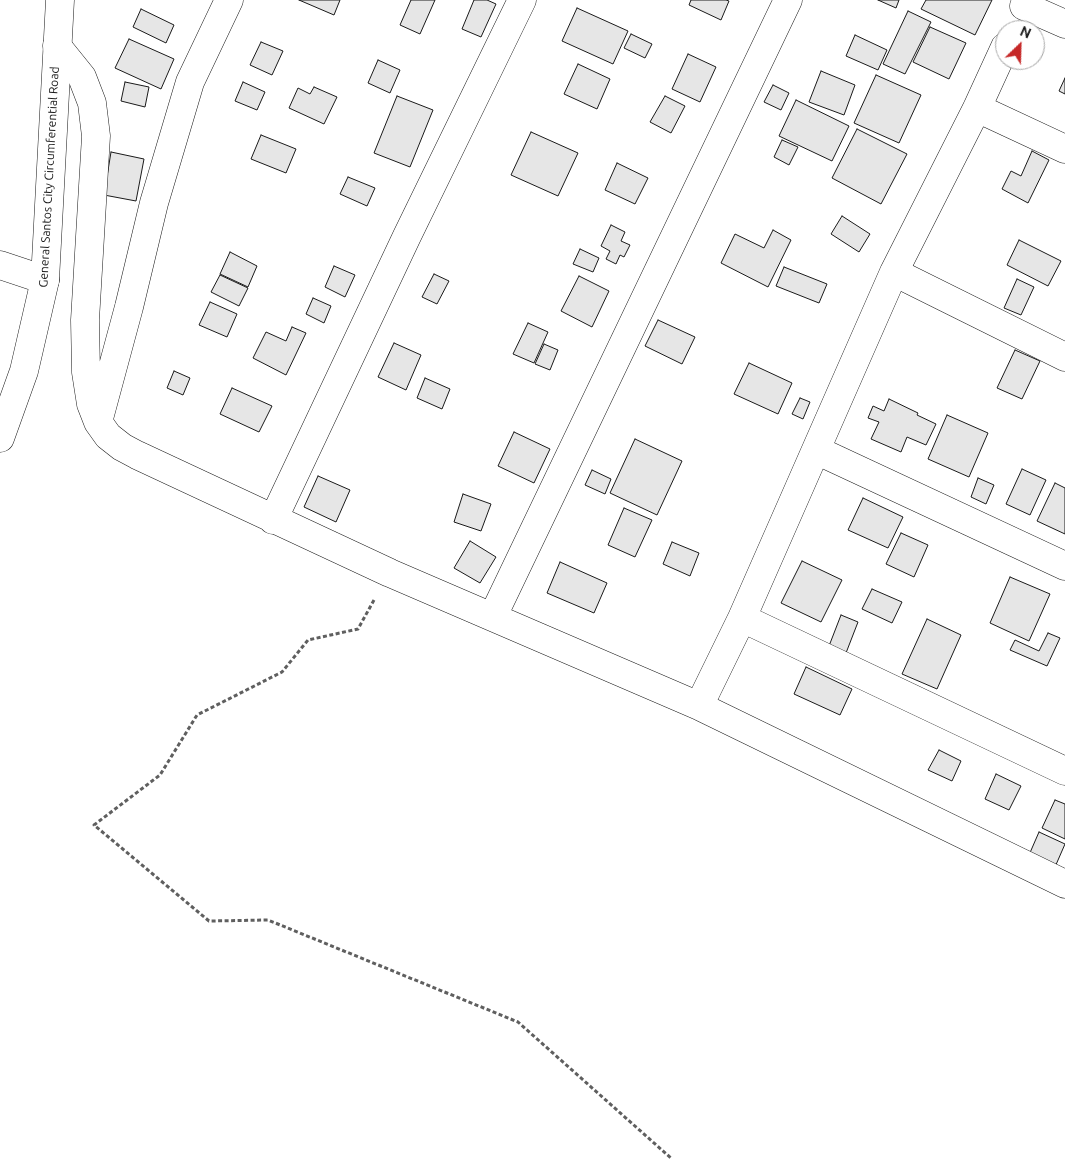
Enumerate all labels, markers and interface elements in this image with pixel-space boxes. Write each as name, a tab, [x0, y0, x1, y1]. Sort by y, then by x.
north arrow	[995, 20, 1045, 70]
text: N	[1018, 23, 1034, 42]
street label: General Santos City Circumferential Road	[36, 66, 62, 288]

